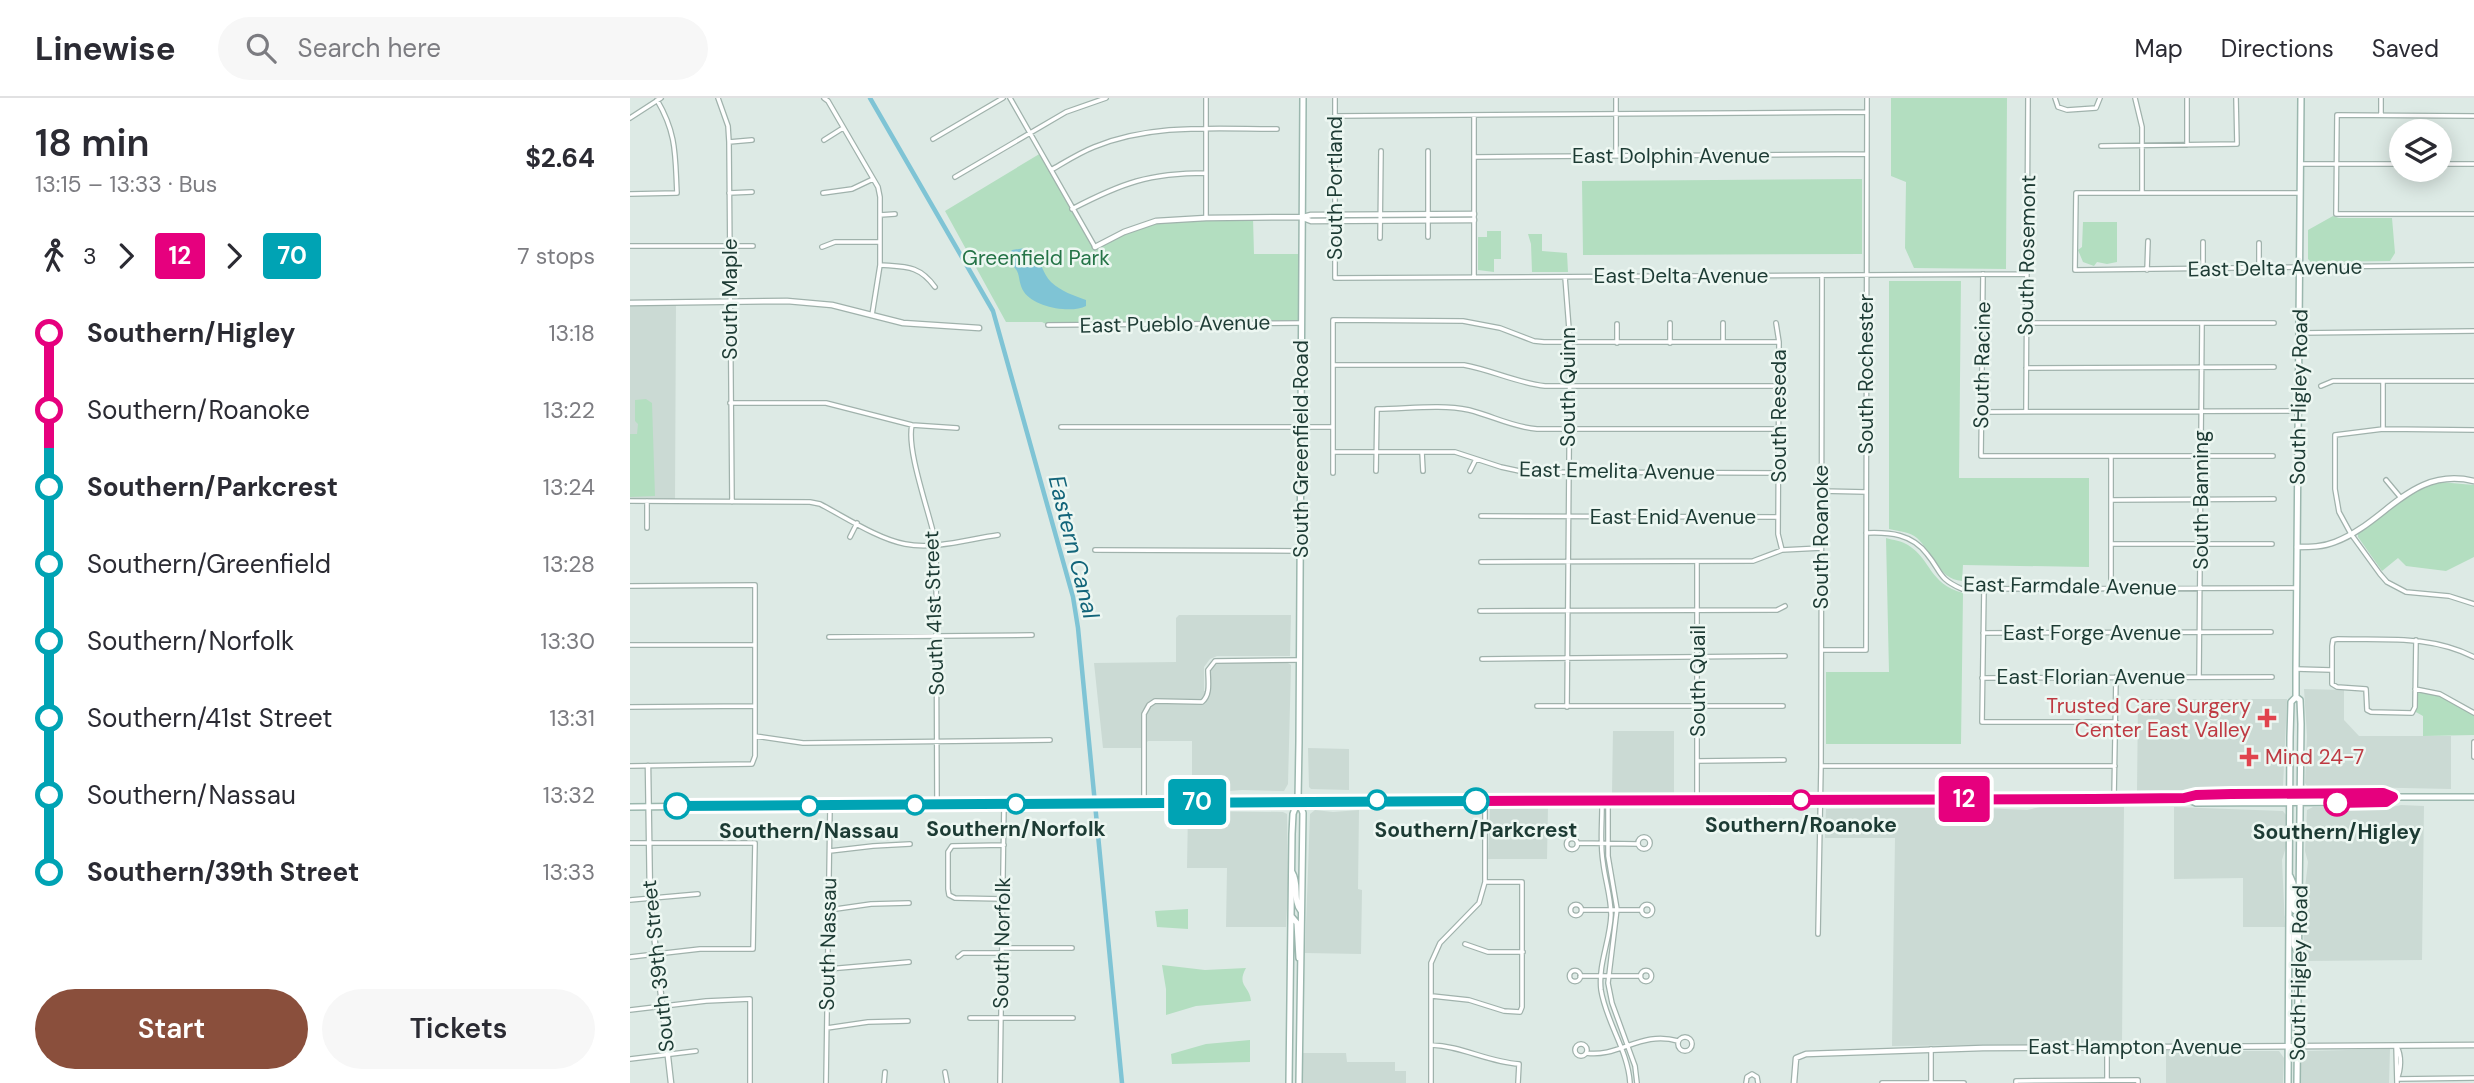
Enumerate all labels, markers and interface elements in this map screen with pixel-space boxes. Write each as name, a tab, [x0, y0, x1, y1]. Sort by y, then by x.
search box	[218, 17, 708, 80]
text: Linewise	[35, 27, 176, 70]
icon: search	[242, 29, 280, 67]
text: Search here	[298, 31, 441, 65]
text: Map	[2135, 33, 2183, 64]
text: Directions	[2221, 33, 2334, 64]
text: Saved	[2372, 33, 2439, 64]
street label: South Portland	[1321, 116, 1349, 260]
text: 18 min	[35, 118, 149, 168]
map controls	[2389, 119, 2452, 182]
button: layers	[2389, 119, 2452, 182]
text: $2.64	[525, 141, 595, 175]
street label: East Dolphin Avenue	[1572, 142, 1770, 170]
text: 13:15 – 13:33 · Bus	[35, 169, 217, 199]
street label: South Rosemont	[2012, 174, 2042, 336]
icon: walk	[35, 237, 73, 275]
icon: forward	[107, 237, 145, 275]
icon: forward	[215, 237, 253, 275]
street label: South Maple	[716, 238, 744, 360]
text: 12	[169, 240, 191, 271]
text: 70	[277, 240, 307, 271]
text: 3	[83, 241, 97, 271]
text: 7 stops	[517, 241, 595, 271]
park label: Greenfield Park	[962, 244, 1110, 272]
street label: East Delta Avenue	[2187, 252, 2363, 284]
street label: East Delta Avenue	[1594, 262, 1768, 290]
street label: South Rochester	[1852, 293, 1880, 454]
street label: South Racine	[1967, 301, 1997, 429]
street label: East Pueblo Avenue	[1079, 308, 1271, 340]
street label: South Higley Road	[2283, 309, 2315, 485]
text: Southern/Higley	[87, 316, 295, 350]
text: 13:18	[548, 318, 595, 348]
street label: South Quinn	[1554, 327, 1582, 447]
street label: South Greenfield Road	[1287, 340, 1315, 558]
street label: South Reseda	[1765, 349, 1793, 483]
text: Southern/Roanoke	[87, 393, 310, 427]
text: 13:22	[543, 395, 595, 425]
street label: South Banning	[2187, 430, 2215, 570]
street label: East Emelita Avenue	[1519, 455, 1715, 487]
street label: South Roanoke	[1807, 465, 1835, 609]
text: Southern/Parkcrest	[87, 470, 338, 504]
text: 13:24	[543, 472, 595, 502]
water label: Eastern Canal	[1042, 472, 1106, 623]
street label: East Enid Avenue	[1590, 503, 1756, 531]
street label: South 41st Street	[917, 530, 951, 696]
text: Southern/Greenfield	[87, 547, 331, 581]
text: 13:28	[543, 549, 595, 579]
street label: East Farmdale Avenue	[1963, 570, 2177, 602]
street label: East Forge Avenue	[2003, 619, 2181, 647]
text: Southern/Norfolk	[87, 624, 294, 658]
street label: South Quail	[1684, 625, 1712, 737]
text: 13:30	[540, 626, 595, 656]
street label: East Florian Avenue	[1997, 663, 2185, 691]
place label: Trusted Care Surgery Center East Valley	[2046, 692, 2251, 744]
text: Southern/41st Street	[87, 701, 332, 735]
text: 13:31	[549, 703, 595, 733]
marker: Trusted Care Surgery Center East Valley	[2257, 708, 2277, 728]
place label: Mind 24-7	[2265, 743, 2364, 771]
marker: Mind 24-7	[2239, 747, 2259, 767]
line badge: 12	[1932, 776, 1996, 822]
text: Southern/Nassau	[87, 778, 296, 812]
line badge: 70	[1166, 779, 1228, 825]
text: 13:32	[543, 780, 595, 810]
text: 12	[1953, 783, 1975, 814]
text: 70	[1182, 786, 1212, 817]
marker: Southern/Parkcrest	[1463, 788, 1489, 814]
unlabelled marker	[1367, 790, 1387, 810]
marker: Southern/Roanoke	[1791, 790, 1811, 810]
marker: Southern/Higley	[2324, 790, 2350, 816]
unlabelled marker	[664, 793, 690, 819]
marker: Southern/Norfolk	[1006, 794, 1026, 814]
unlabelled marker	[905, 795, 925, 815]
marker: Southern/Nassau	[799, 796, 819, 816]
place label: Southern/Roanoke	[1705, 811, 1897, 839]
place label: Southern/Norfolk	[926, 815, 1106, 843]
place label: Southern/Parkcrest	[1375, 816, 1577, 844]
place label: Southern/Nassau	[719, 817, 899, 845]
place label: Southern/Higley	[2253, 818, 2421, 846]
text: Southern/39th Street	[87, 855, 359, 889]
text: 13:33	[542, 857, 595, 887]
street label: South Norfolk	[987, 876, 1017, 1009]
street label: South Nassau	[813, 877, 843, 1011]
street label: South 39th Street	[635, 879, 681, 1053]
street label: South Higley Road	[2283, 885, 2315, 1061]
button: Start	[35, 989, 308, 1069]
button: Tickets	[322, 989, 595, 1069]
street label: East Hampton Avenue	[2028, 1033, 2242, 1061]

